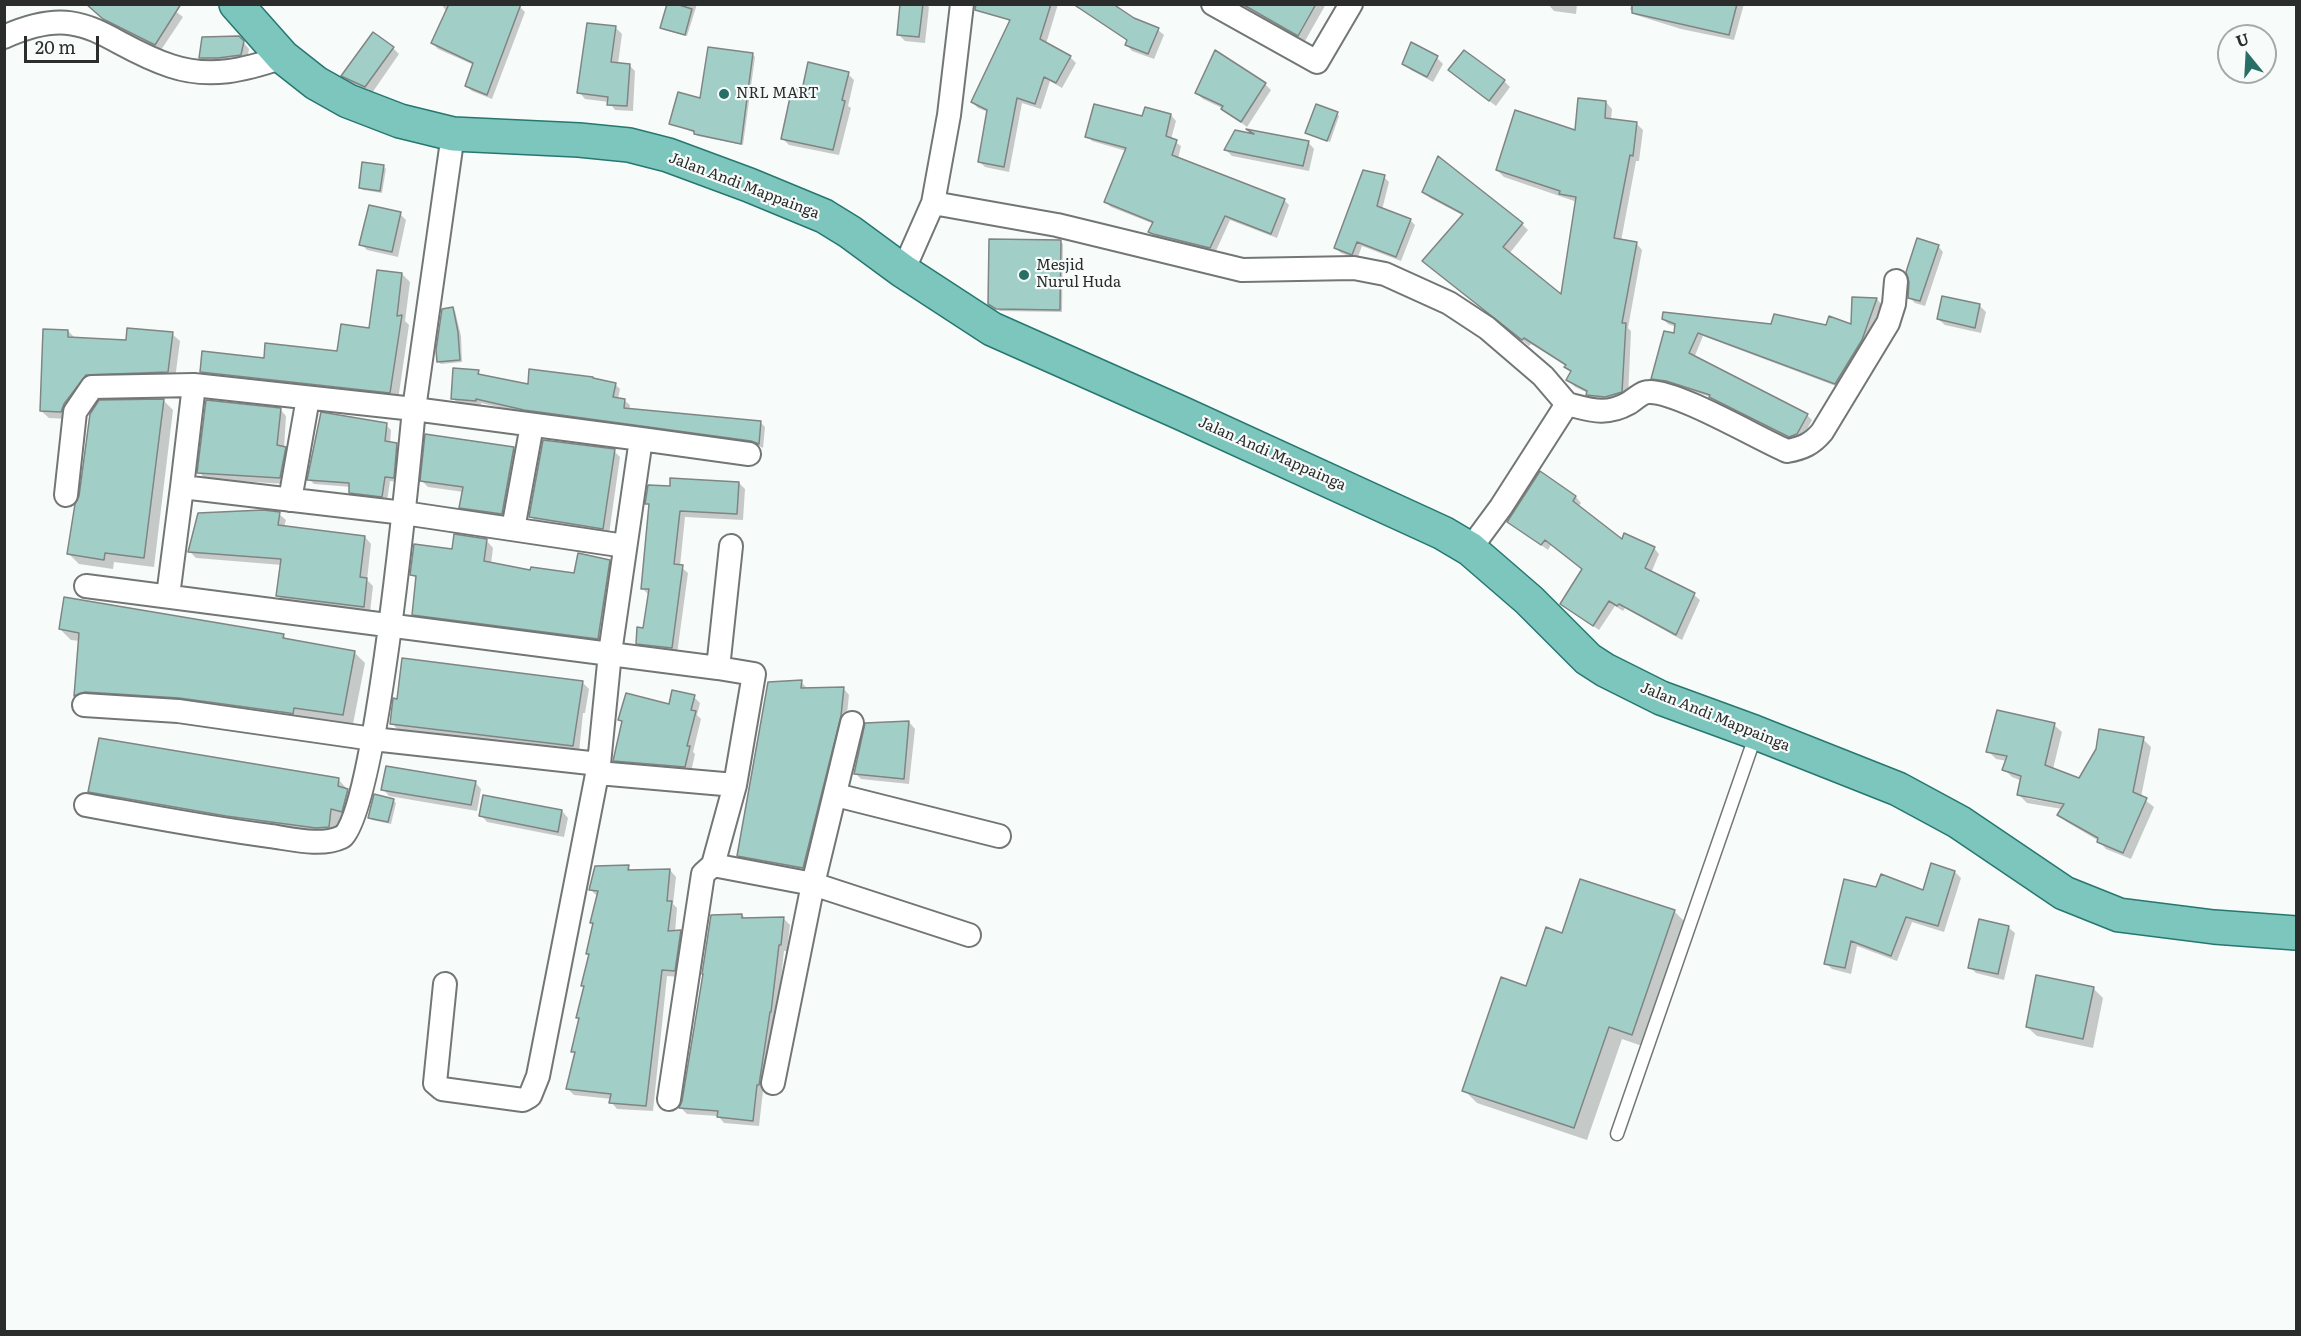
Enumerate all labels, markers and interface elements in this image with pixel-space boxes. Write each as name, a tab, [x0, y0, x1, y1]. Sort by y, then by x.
scale bar	[27, 24, 102, 62]
north arrow	[2217, 24, 2277, 84]
text: U	[2232, 25, 2252, 52]
text: 20 m	[35, 33, 76, 60]
place label: NRL MART	[736, 85, 819, 103]
marker: NRL MART	[717, 87, 731, 101]
street label: Jalan Andi Mappainga	[666, 149, 822, 223]
place label: Mesjid Nurul Huda	[1036, 257, 1121, 292]
marker: Mesjid Nurul Huda	[1017, 268, 1031, 282]
street label: Jalan Andi Mappainga	[1195, 413, 1349, 495]
street label: Jalan Andi Mappainga	[1638, 679, 1792, 755]

